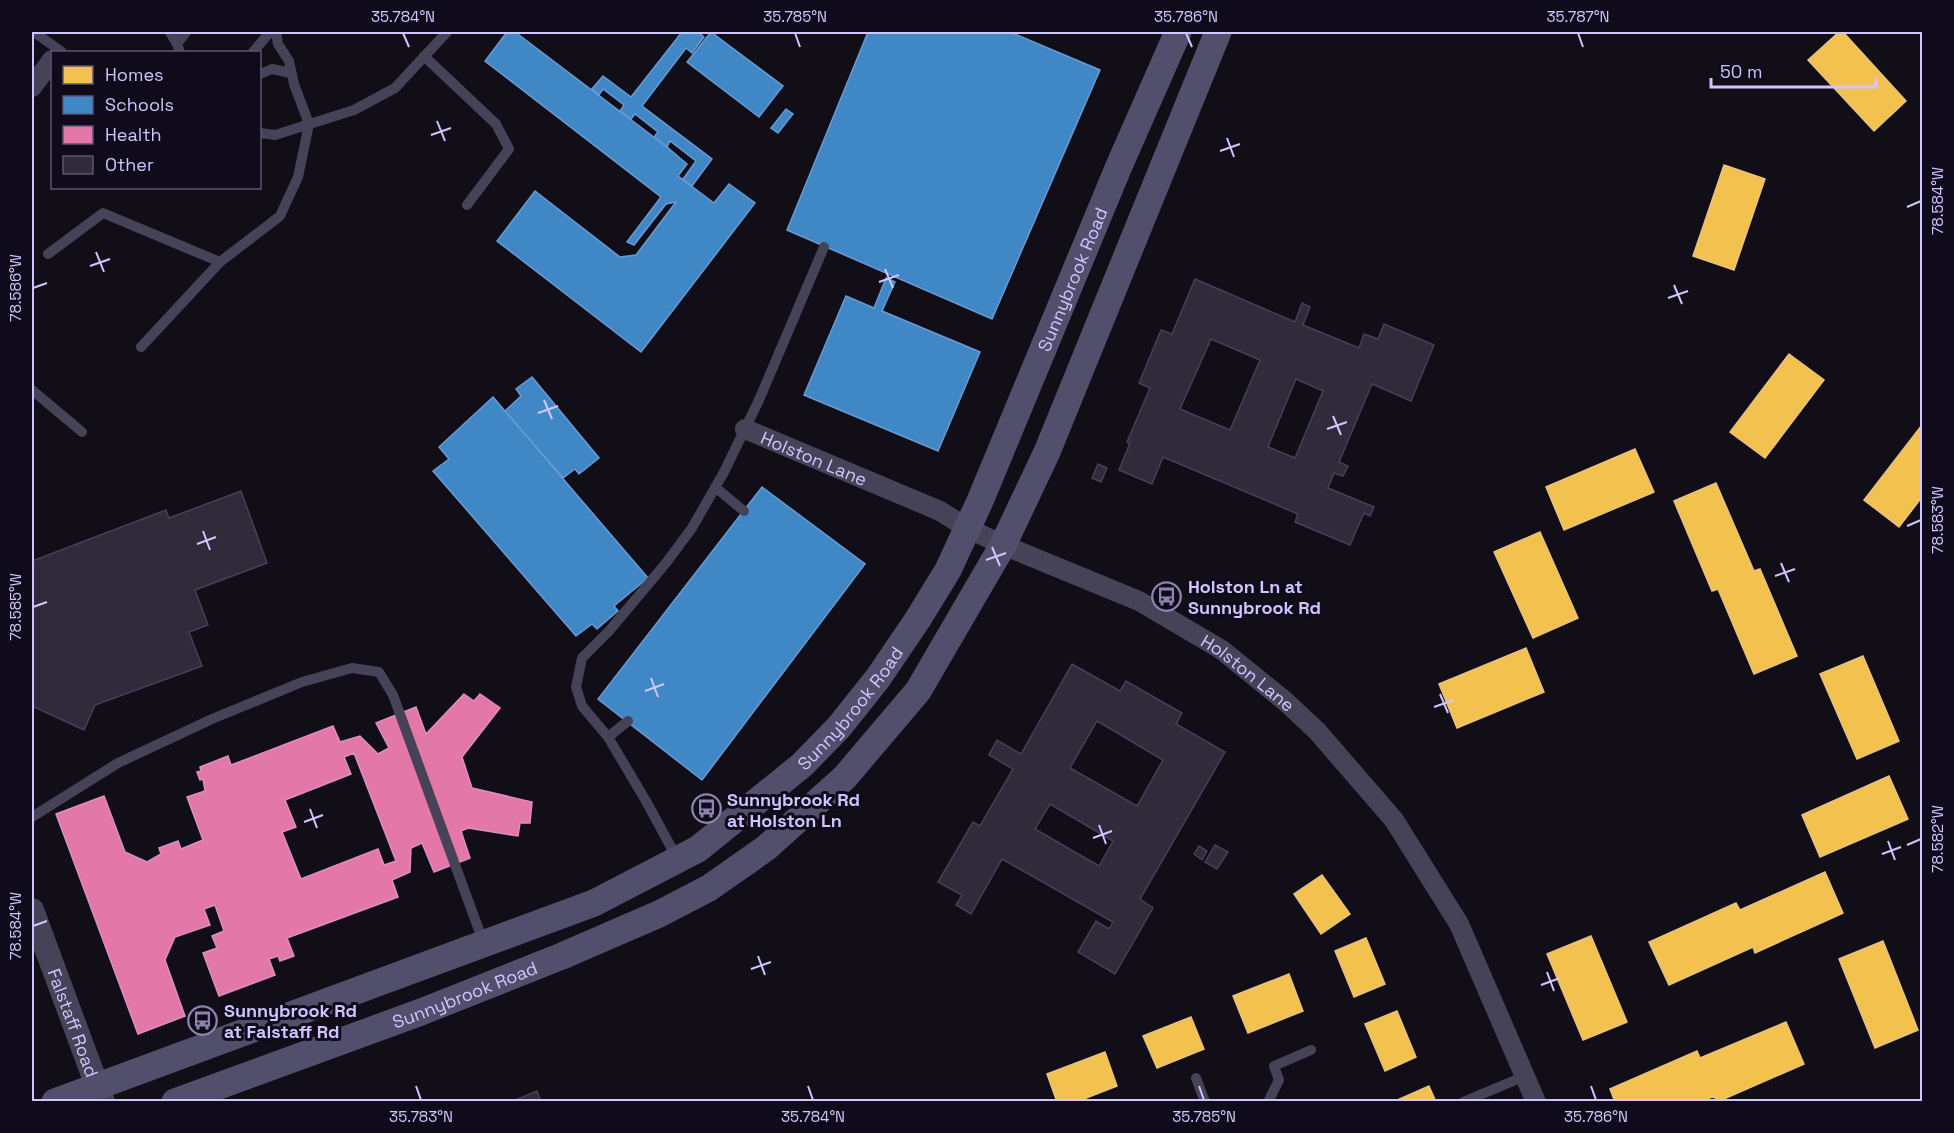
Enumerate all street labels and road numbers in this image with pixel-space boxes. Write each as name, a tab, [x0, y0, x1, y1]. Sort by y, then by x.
street label: Sunnybrook Road	[1032, 204, 1112, 355]
street label: Holston Lane	[757, 426, 871, 491]
street label: Holston Lane	[1197, 629, 1300, 716]
street label: Sunnybrook Road	[792, 642, 908, 775]
street label: Sunnybrook Road	[389, 956, 540, 1033]
street label: Falstaff Road	[43, 965, 104, 1080]

